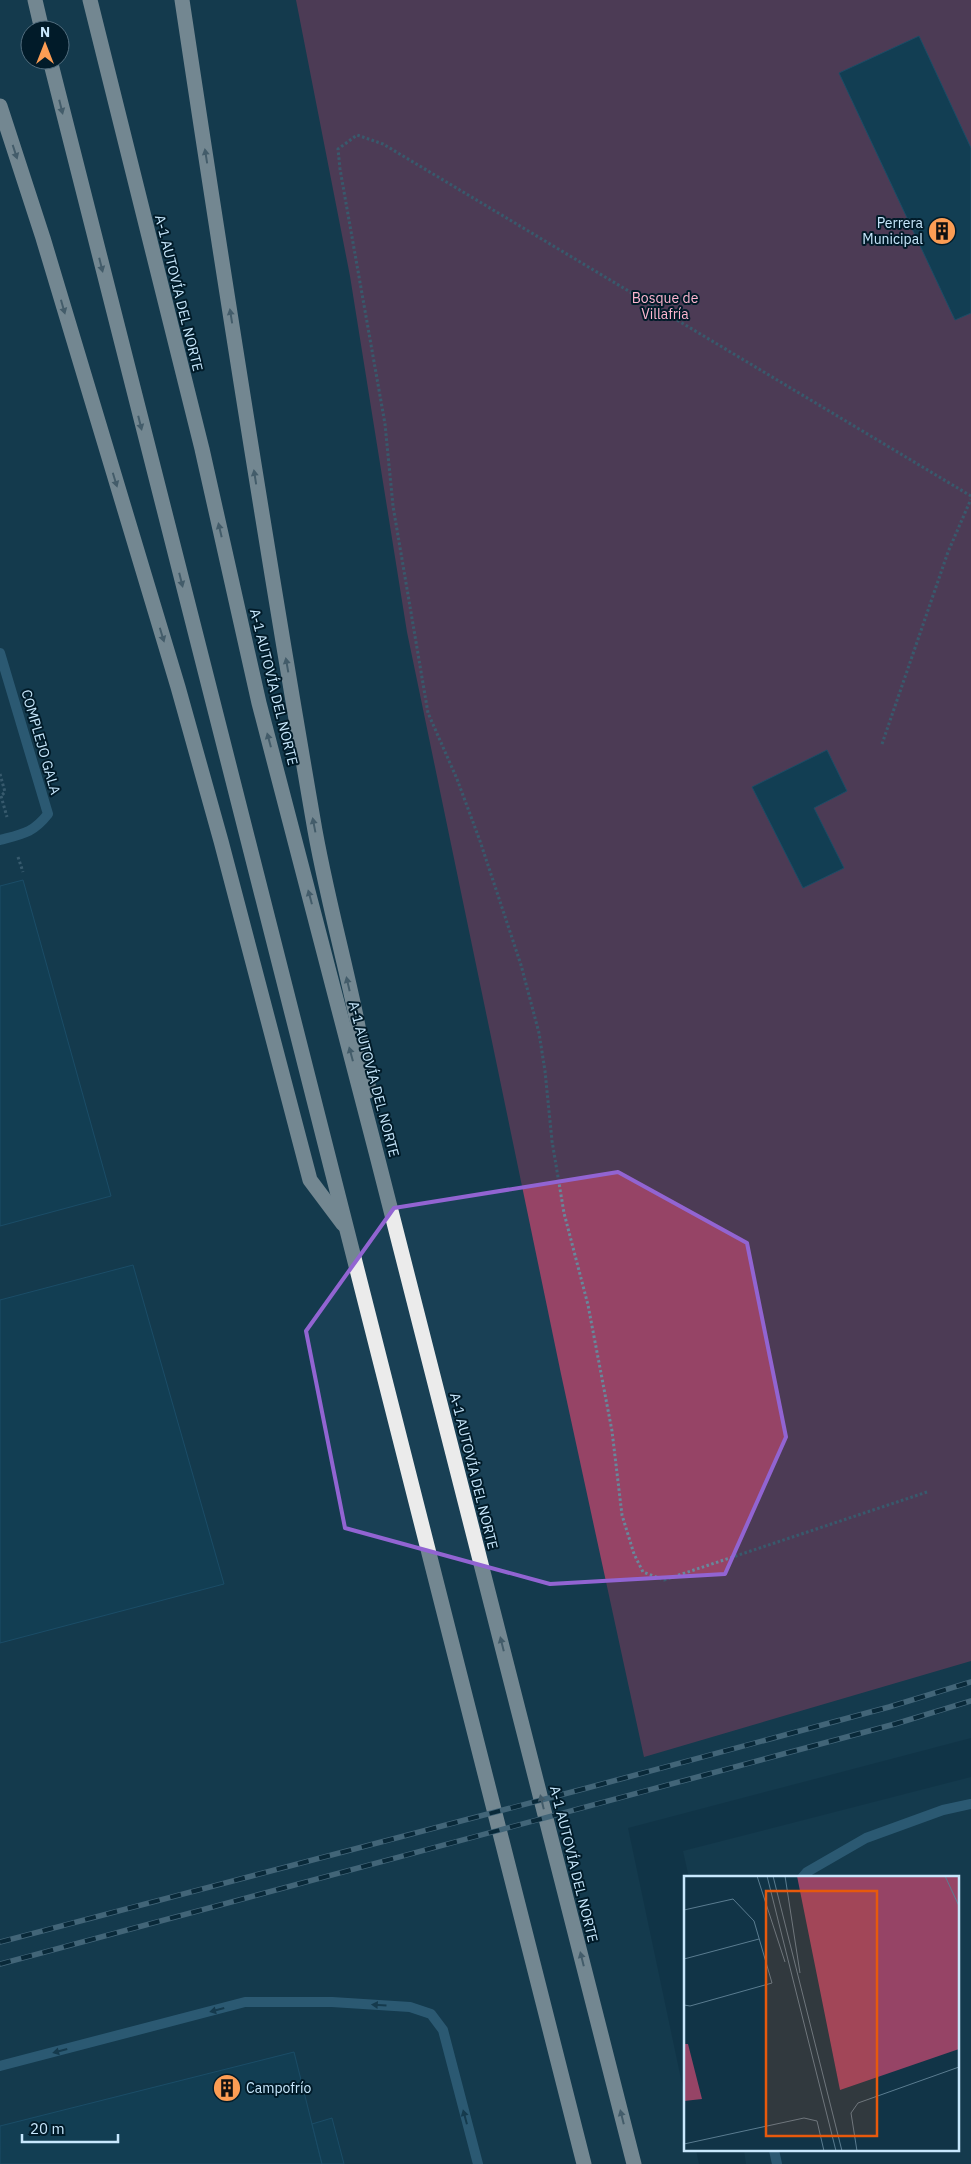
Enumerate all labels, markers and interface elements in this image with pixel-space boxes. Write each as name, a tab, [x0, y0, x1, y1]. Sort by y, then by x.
north arrow	[20, 20, 70, 70]
text: N	[40, 23, 50, 41]
one-way arrow	[57, 100, 65, 115]
one-way arrow	[12, 144, 20, 159]
one-way arrow	[202, 147, 210, 163]
street label: A-1 AUTOVÍA DEL NORTE	[151, 213, 208, 373]
place label: Perrera Municipal	[862, 214, 924, 248]
building icon: Perrera Municipal	[927, 216, 957, 246]
one-way arrow	[97, 257, 105, 272]
park label: Bosque de Villafría	[632, 289, 699, 323]
one-way arrow	[60, 300, 68, 315]
one-way arrow	[226, 308, 234, 324]
one-way arrow	[137, 415, 145, 430]
one-way arrow	[251, 469, 259, 485]
one-way arrow	[111, 472, 119, 487]
one-way arrow	[216, 523, 224, 538]
one-way arrow	[177, 572, 185, 587]
street label: A-1 AUTOVÍA DEL NORTE	[246, 607, 303, 767]
one-way arrow	[159, 628, 167, 643]
one-way arrow	[282, 656, 290, 672]
street label: COMPLEJO GALA	[17, 687, 65, 797]
one-way arrow	[265, 732, 273, 747]
one-way arrow	[309, 816, 317, 832]
one-way arrow	[306, 889, 314, 905]
one-way arrow	[344, 976, 352, 991]
street label: A-1 AUTOVÍA DEL NORTE	[345, 999, 404, 1159]
one-way arrow	[347, 1047, 355, 1062]
street label: A-1 AUTOVÍA DEL NORTE	[446, 1391, 503, 1551]
one-way arrow	[498, 1637, 506, 1652]
street label: A-1 AUTOVÍA DEL NORTE	[546, 1784, 603, 1944]
one-way arrow	[538, 1794, 546, 1809]
inset map	[684, 1876, 958, 2152]
one-way arrow	[578, 1952, 586, 1967]
one-way arrow	[371, 2001, 387, 2009]
one-way arrow	[210, 2006, 225, 2014]
one-way arrow	[53, 2047, 68, 2055]
building icon: Campofrío	[212, 2073, 242, 2103]
place label: Campofrío	[246, 2079, 311, 2097]
one-way arrow	[461, 2109, 469, 2124]
one-way arrow	[618, 2109, 626, 2124]
scale bar	[22, 2112, 119, 2144]
text: 20 m	[30, 2119, 65, 2138]

